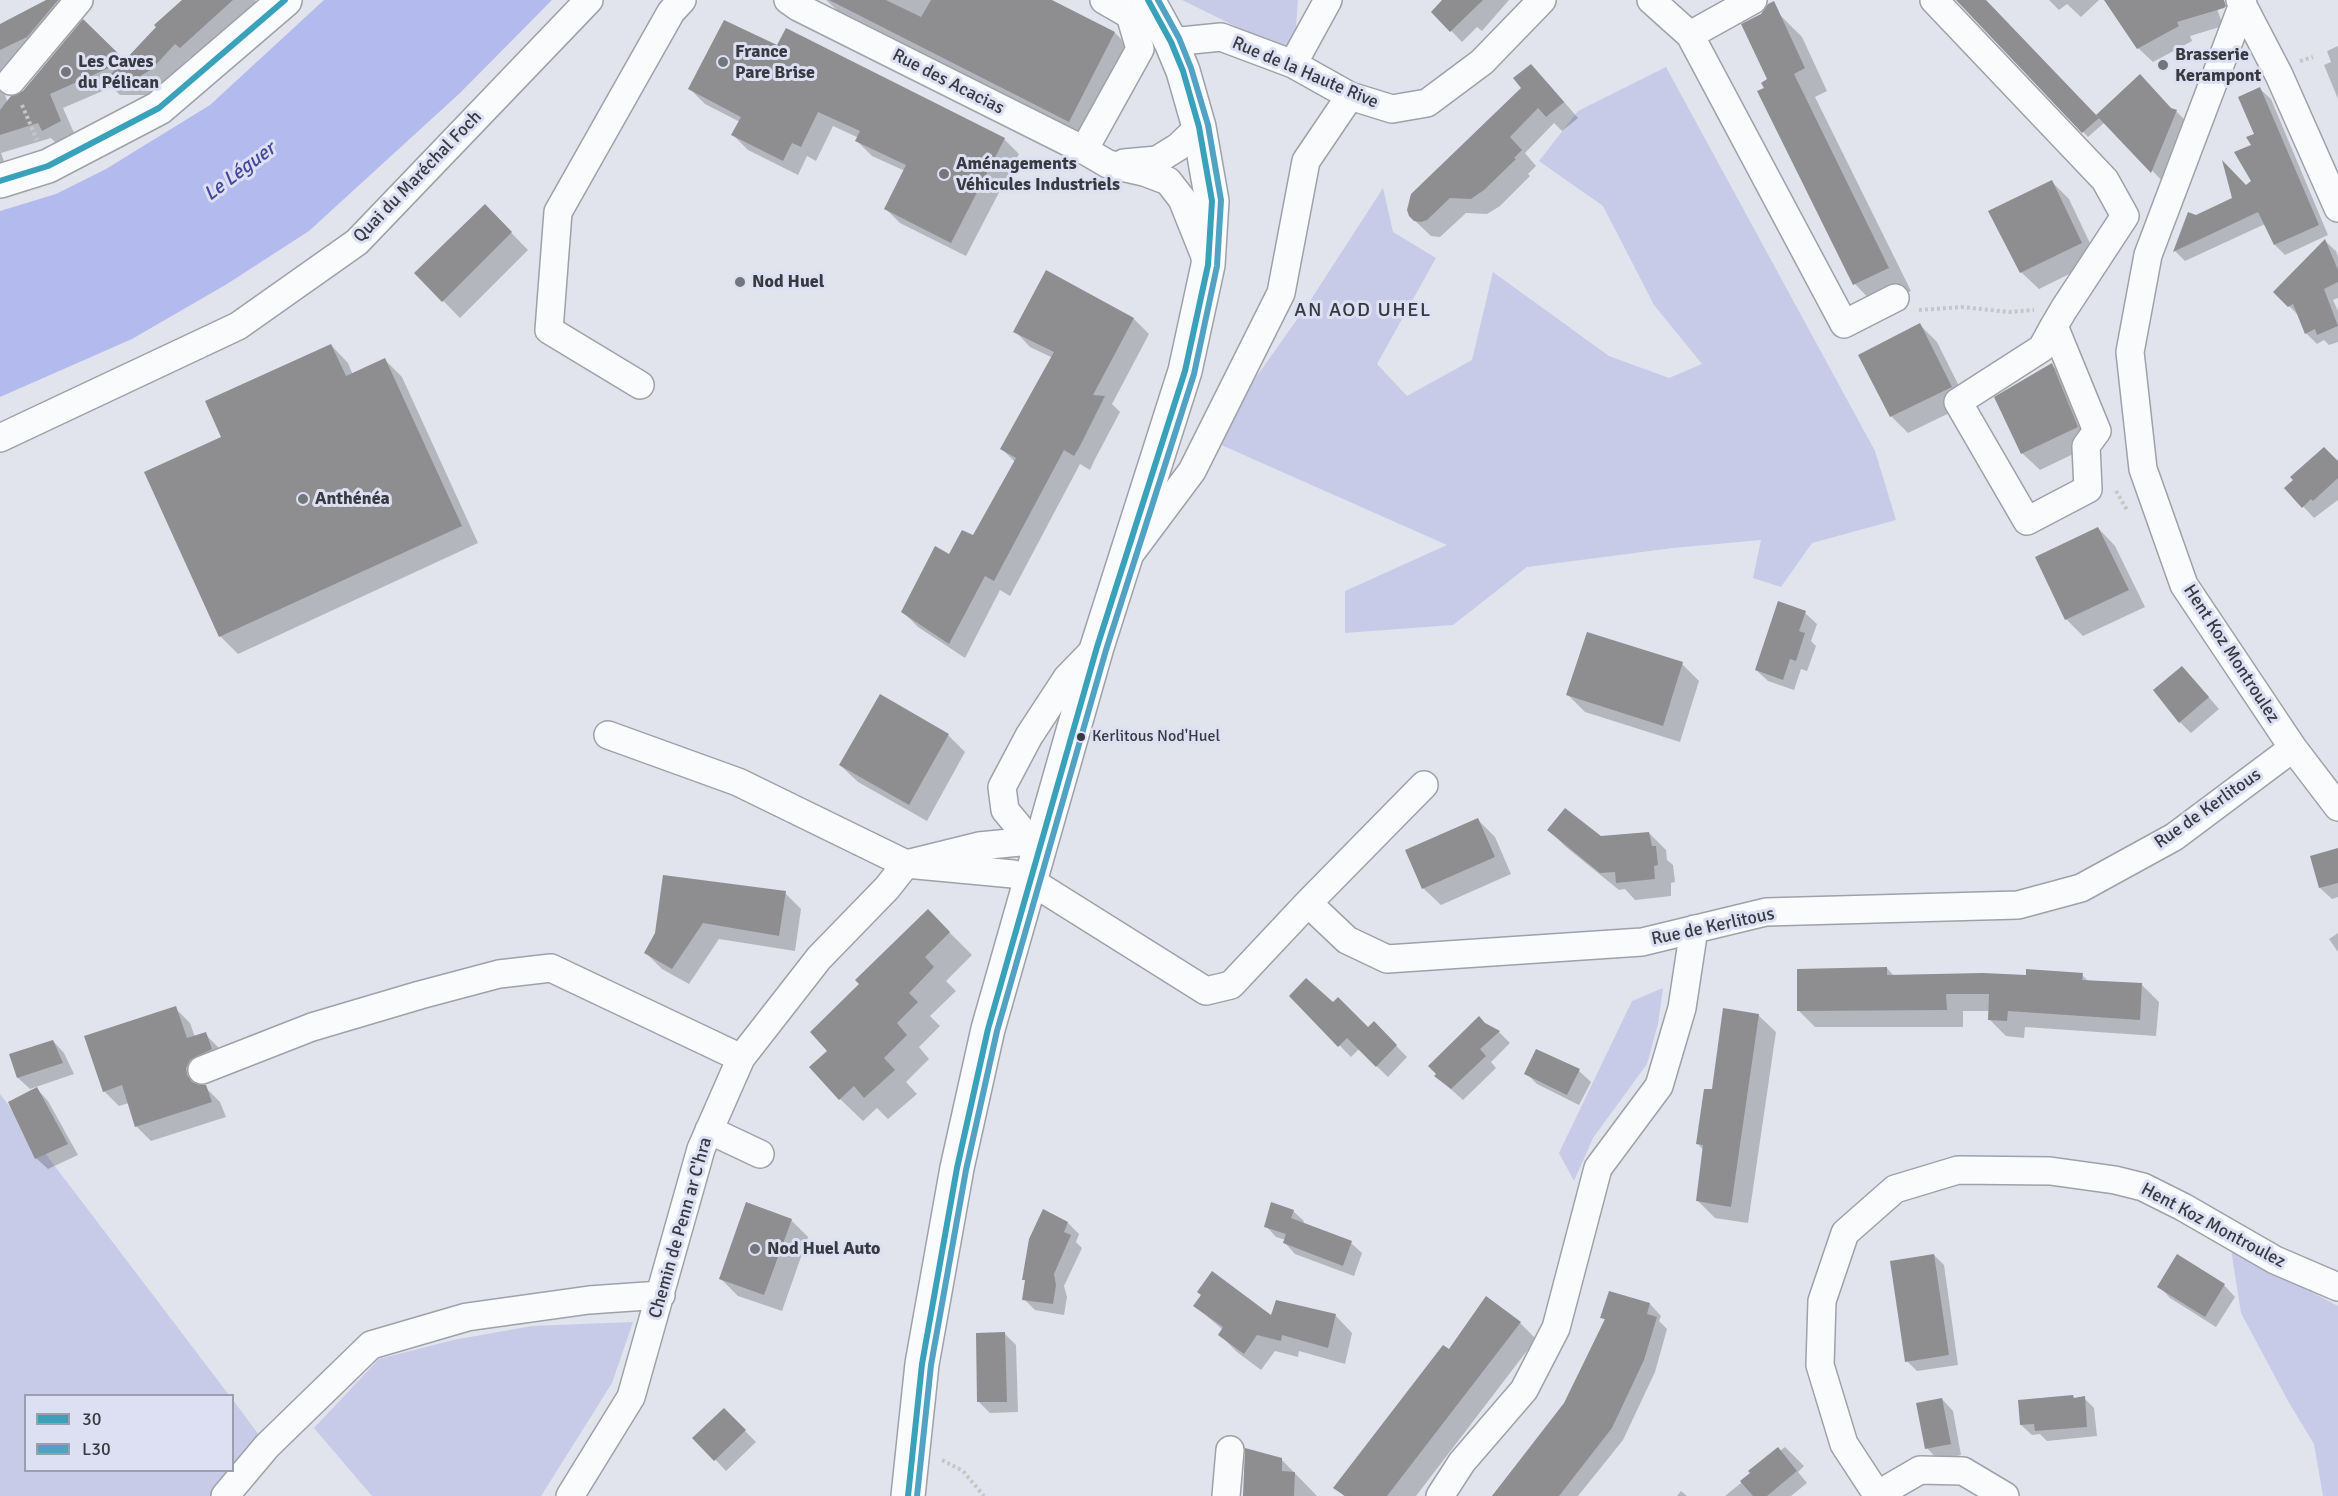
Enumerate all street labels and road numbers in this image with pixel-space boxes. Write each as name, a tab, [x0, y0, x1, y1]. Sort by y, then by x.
street label: Rue de la Haute Rive	[1229, 32, 1381, 114]
street label: Rue des Acacias	[889, 45, 1007, 119]
street label: Quai du Maréchal Foch	[349, 107, 487, 247]
street label: Hent Koz Montroulez	[2178, 581, 2284, 727]
street label: Rue de Kerlitous	[2151, 764, 2265, 854]
street label: Rue de Kerlitous	[1650, 903, 1776, 951]
street label: Chemin de Penn ar C'hra	[645, 1135, 717, 1321]
street label: Hent Koz Montroulez	[2137, 1179, 2289, 1273]

